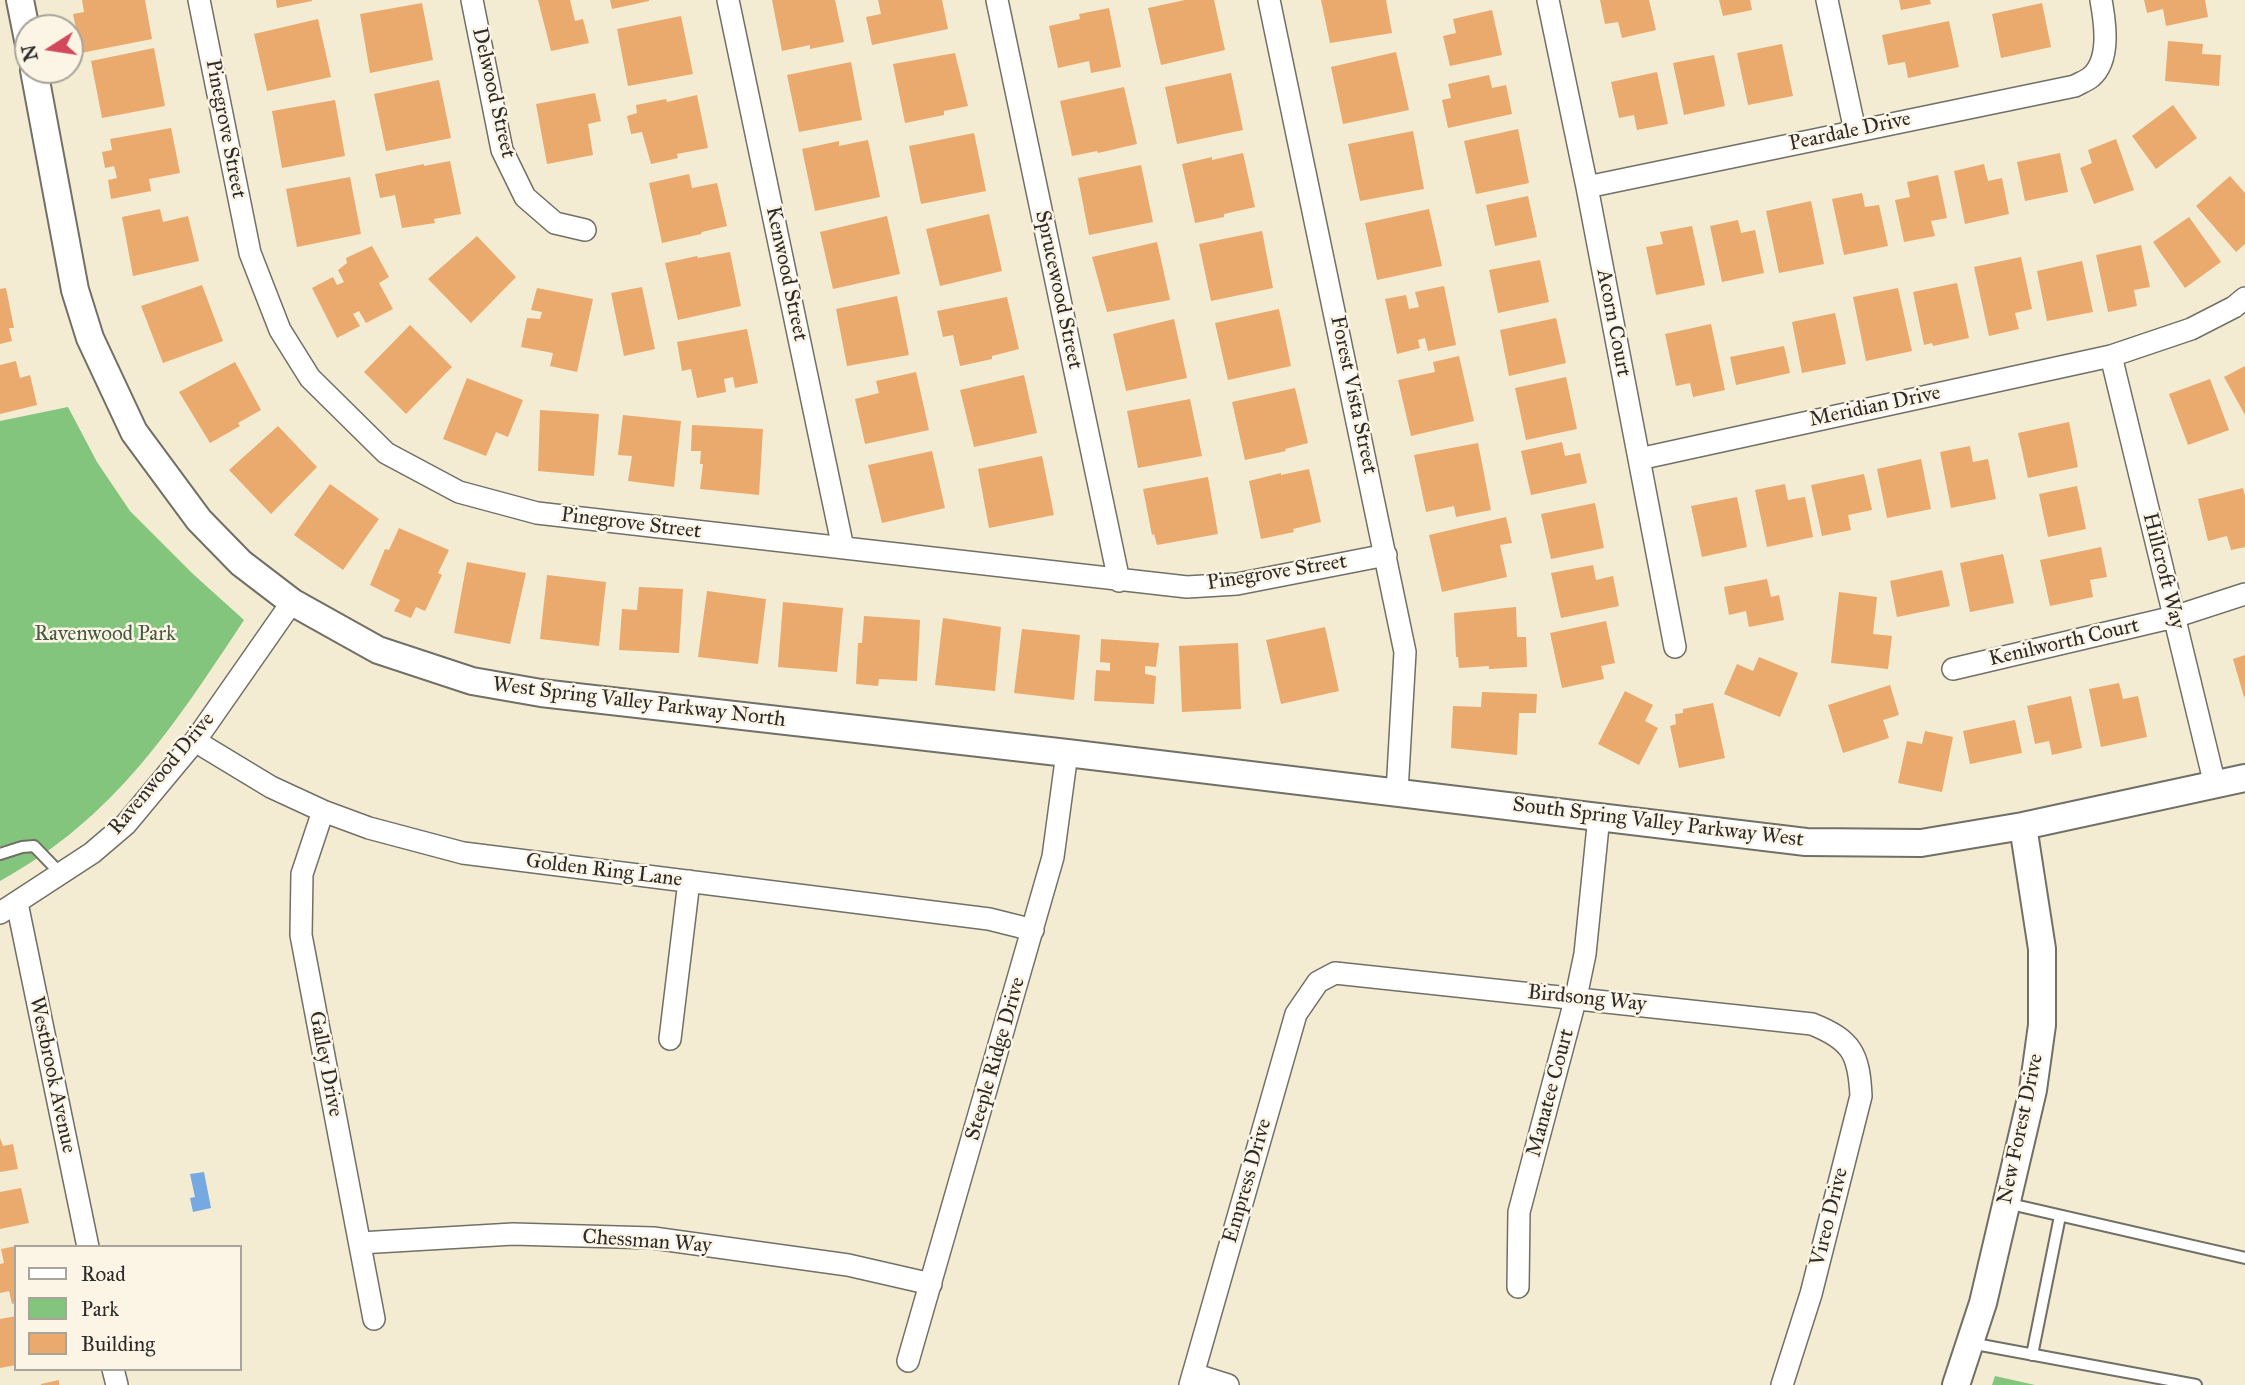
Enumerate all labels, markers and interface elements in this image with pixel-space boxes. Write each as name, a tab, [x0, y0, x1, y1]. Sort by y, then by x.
north arrow	[14, 14, 84, 84]
street label: Delwood Street	[466, 25, 520, 161]
text: N	[17, 43, 43, 63]
street label: Pinegrove Street	[199, 57, 251, 201]
street label: Peardale Drive	[1787, 107, 1913, 157]
street label: Kenwood Street	[759, 204, 813, 344]
street label: Sprucewood Street	[1029, 208, 1087, 372]
street label: Acorn Court	[1590, 267, 1636, 379]
street label: Forest Vista Street	[1324, 314, 1382, 476]
street label: Meridian Drive	[1807, 381, 1943, 433]
street label: Pinegrove Street	[559, 503, 703, 545]
street label: Hillcroft Way	[2136, 510, 2190, 632]
street label: Pinegrove Street	[1205, 550, 1349, 596]
street label: Kenilworth Court	[1986, 613, 2142, 673]
park label: Ravenwood Park	[34, 622, 176, 648]
street label: West Spring Valley Parkway North	[491, 673, 787, 733]
street label: Ravenwood Drive	[104, 708, 220, 840]
street label: South Spring Valley Parkway West	[1511, 793, 1805, 853]
street label: Golden Ring Lane	[524, 849, 684, 893]
street label: Steeple Ridge Drive	[961, 974, 1031, 1144]
street label: Birdsong Way	[1526, 980, 1648, 1018]
street label: Westbrook Avenue	[23, 994, 81, 1156]
street label: Galley Drive	[302, 1009, 348, 1119]
street label: Manatee Court	[1522, 1026, 1580, 1160]
street label: New Forest Drive	[1993, 1052, 2049, 1206]
street label: Empress Drive	[1218, 1116, 1278, 1246]
street label: Vireo Drive	[1806, 1165, 1854, 1269]
street label: Chessman Way	[581, 1225, 713, 1259]
legend	[14, 1245, 242, 1371]
text: Road	[81, 1261, 126, 1287]
text: Park	[81, 1296, 119, 1322]
text: Building	[81, 1331, 155, 1357]

